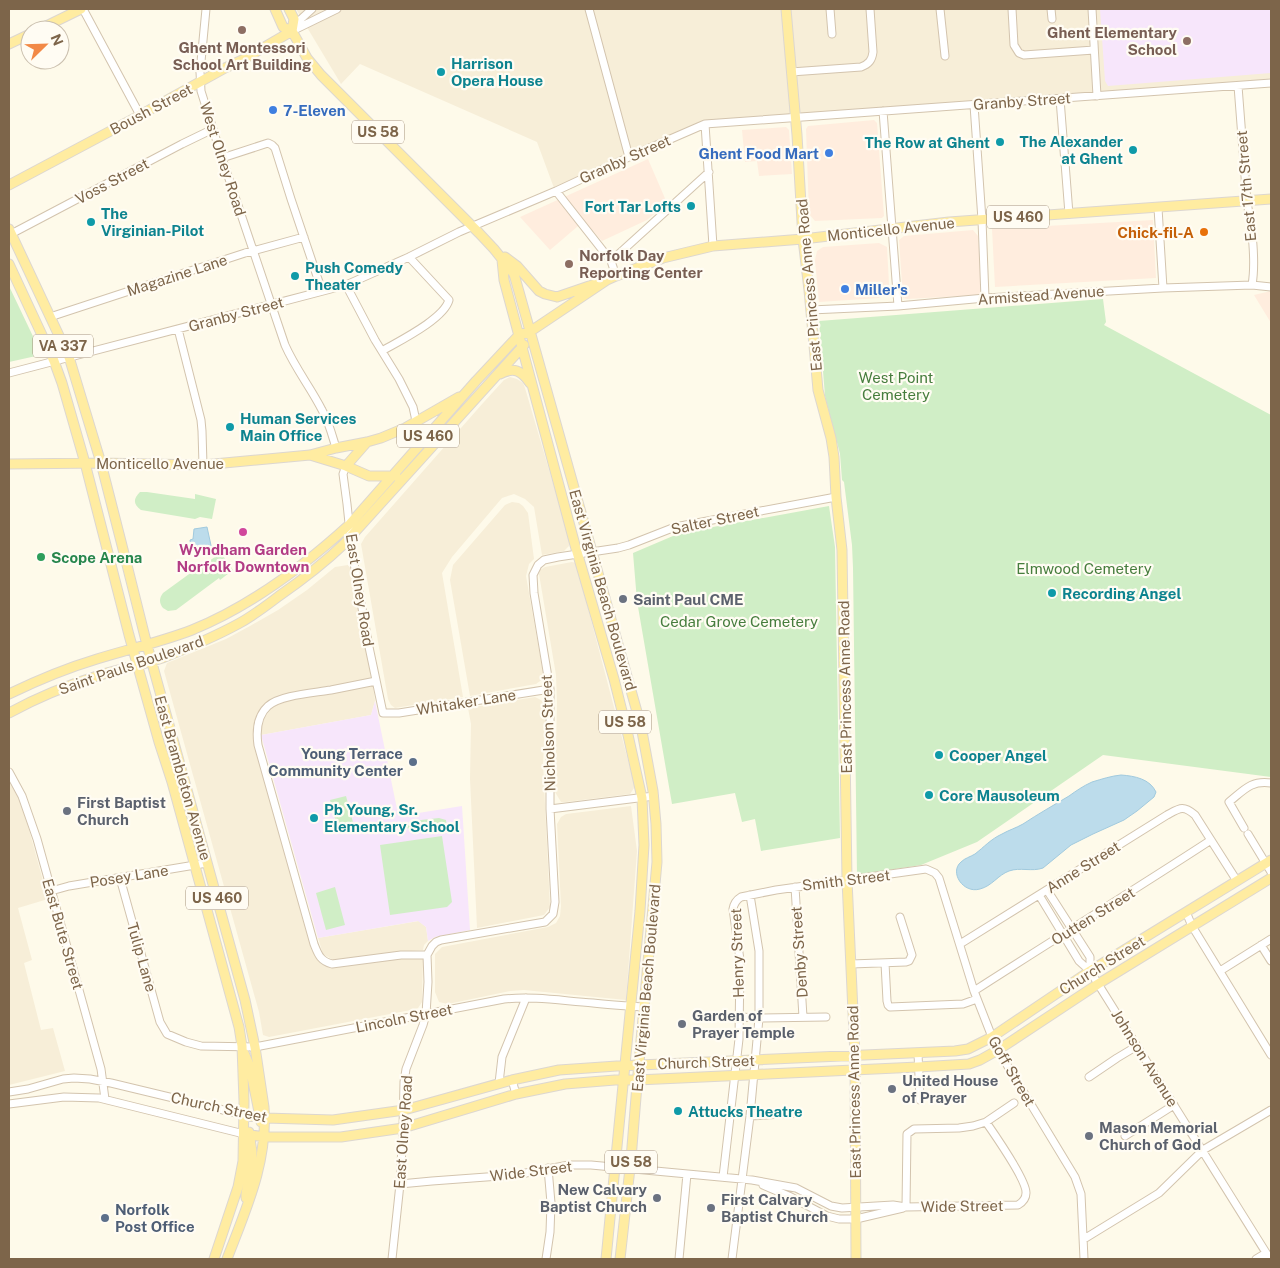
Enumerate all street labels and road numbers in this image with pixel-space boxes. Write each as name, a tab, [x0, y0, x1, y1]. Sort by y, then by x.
street label: Boush Street	[107, 80, 195, 138]
street label: Granby Street	[973, 89, 1072, 113]
street label: West Olney Road	[197, 100, 249, 218]
road number: US 58	[352, 120, 404, 144]
street label: East 17th Street	[1233, 130, 1259, 242]
street label: Granby Street	[577, 131, 673, 187]
street label: Voss Street	[73, 155, 152, 207]
street label: East Princess Anne Road	[793, 198, 825, 372]
road number: US 460	[987, 206, 1049, 228]
street label: Monticello Avenue	[826, 214, 956, 244]
street label: Magazine Lane	[125, 251, 229, 299]
street label: Armistead Avenue	[977, 282, 1105, 308]
street label: Granby Street	[187, 293, 286, 335]
road number: VA 337	[33, 334, 93, 358]
road number: US 460	[397, 424, 459, 448]
street label: Monticello Avenue	[96, 455, 224, 472]
street label: East Virginia Beach Boulevard	[566, 488, 640, 692]
street label: Salter Street	[669, 502, 761, 538]
street label: East Olney Road	[343, 532, 377, 648]
street label: East Princess Anne Road	[835, 600, 855, 774]
street label: Saint Pauls Boulevard	[56, 632, 206, 698]
street label: Nicholson Street	[537, 674, 559, 792]
street label: Whitaker Lane	[415, 686, 517, 718]
street label: East Brambleton Avenue	[151, 694, 215, 862]
road number: US 58	[599, 710, 651, 734]
street label: Anne Street	[1043, 837, 1123, 896]
street label: Posey Lane	[88, 861, 170, 891]
street label: Smith Street	[801, 866, 891, 894]
street label: East Bute Street	[39, 877, 87, 992]
street label: East Virginia Beach Boulevard	[628, 883, 664, 1093]
street label: Outten Street	[1048, 884, 1138, 948]
road number: US 460	[186, 886, 248, 910]
street label: Denby Street	[787, 905, 811, 998]
street label: Henry Street	[727, 908, 747, 998]
street label: Tulip Lane	[124, 920, 160, 994]
street label: Church Street	[1056, 932, 1148, 998]
street label: Lincoln Street	[354, 1000, 454, 1036]
street label: East Princess Anne Road	[844, 1005, 864, 1179]
street label: Johnson Avenue	[1108, 1006, 1182, 1110]
street label: Goff Street	[985, 1033, 1039, 1109]
street label: Church Street	[657, 1052, 755, 1072]
street label: East Olney Road	[391, 1075, 415, 1189]
street label: Church Street	[169, 1089, 269, 1126]
road number: US 58	[605, 1150, 657, 1174]
street label: Wide Street	[489, 1157, 573, 1184]
street label: Wide Street	[920, 1197, 1004, 1215]

